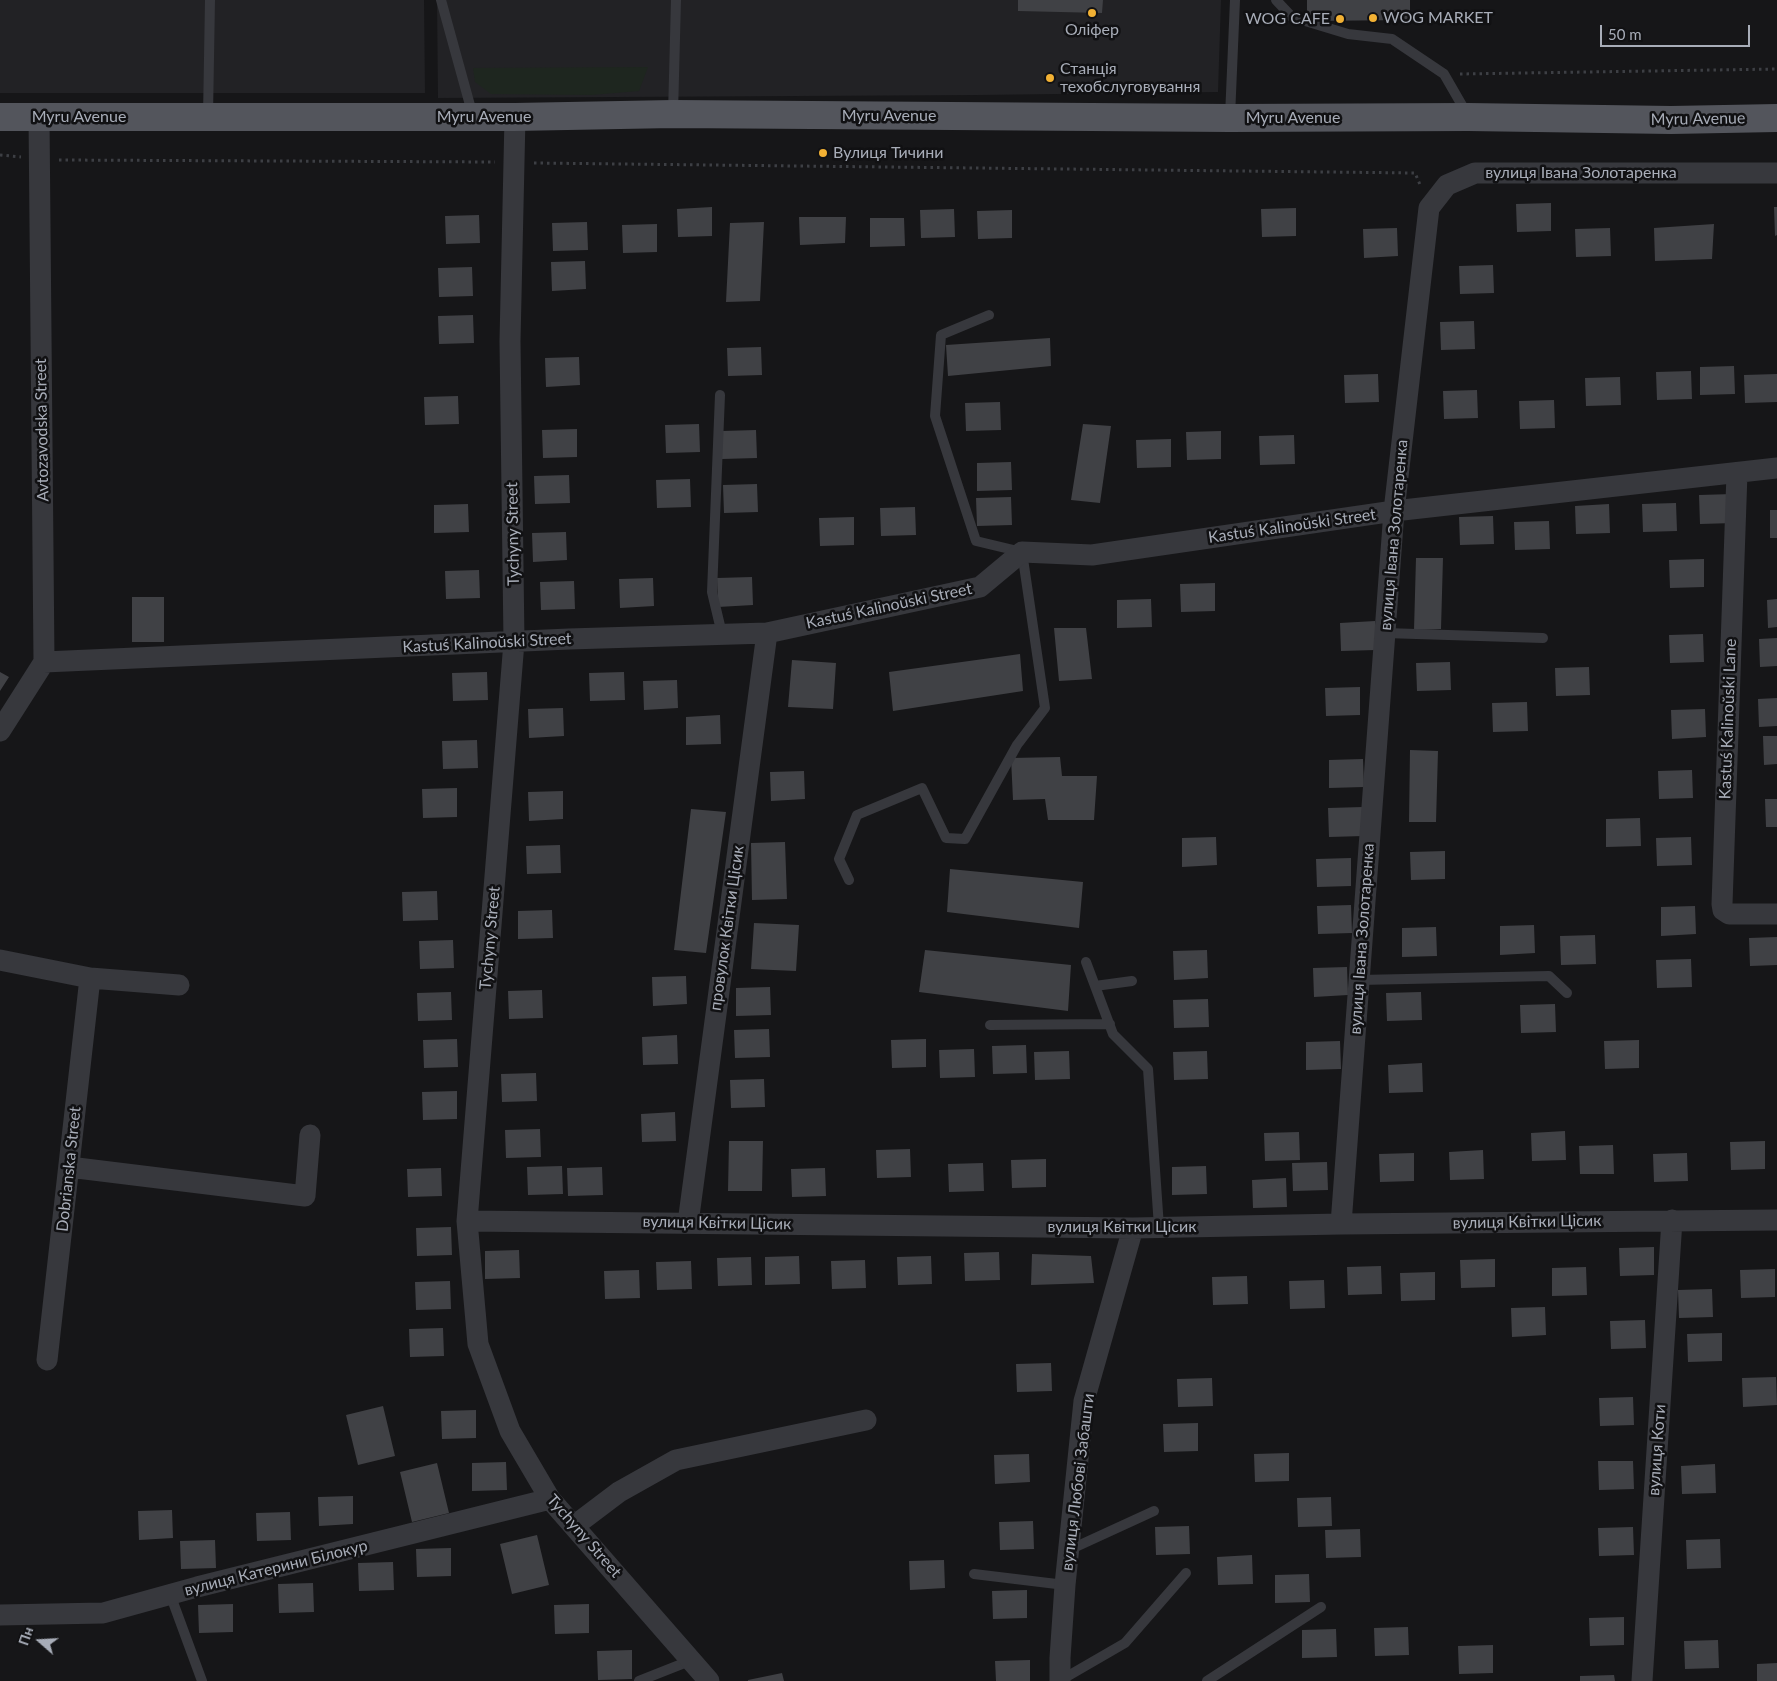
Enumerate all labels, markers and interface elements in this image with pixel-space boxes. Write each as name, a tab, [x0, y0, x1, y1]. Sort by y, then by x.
marker: Оліфер	[1086, 7, 1098, 19]
place label: WOG MARKET	[1383, 8, 1493, 28]
place label: WOG CAFE	[1245, 9, 1330, 29]
marker: WOG MARKET	[1367, 12, 1379, 24]
marker: WOG CAFE	[1334, 13, 1346, 25]
scale bar	[1602, 15, 1752, 47]
place label: Оліфер	[1065, 20, 1119, 40]
text: 50 m	[1608, 25, 1642, 43]
place label: Станція техобслуговування	[1060, 59, 1200, 97]
marker: Станція техобслуговування	[1044, 72, 1056, 84]
street label: Myru Avenue	[842, 106, 936, 126]
street label: Myru Avenue	[32, 107, 126, 127]
street label: Myru Avenue	[437, 107, 531, 127]
street label: Myru Avenue	[1246, 108, 1340, 128]
street label: Myru Avenue	[1650, 109, 1746, 129]
place label: Вулиця Тичини	[833, 143, 943, 163]
marker: Вулиця Тичини	[817, 147, 829, 159]
street label: вулиця Івана Золотаренка	[1485, 163, 1677, 183]
street label: Avtozavodska Street	[31, 358, 53, 502]
street label: вулиця Івана Золотаренка	[1376, 439, 1412, 631]
street label: Tychyny Street	[502, 482, 524, 586]
street label: Kastuś Kalinoŭski Street	[1207, 505, 1377, 547]
street label: Kastuś Kalinoŭski Street	[804, 579, 974, 633]
street label: Kastuś Kalinoŭski Street	[402, 629, 572, 657]
street label: Kastuś Kalinoŭski Lane	[1716, 638, 1740, 800]
street label: вулиця Івана Золотаренка	[1346, 843, 1378, 1035]
street label: провулок Квітки Цісик	[706, 844, 748, 1012]
street label: Tychyny Street	[476, 885, 504, 991]
street label: Dobrianska Street	[53, 1105, 85, 1233]
street label: вулиця Квітки Цісик	[1452, 1211, 1602, 1233]
street label: вулиця Квітки Цісик	[642, 1212, 792, 1234]
street label: вулиця Квітки Цісик	[1048, 1217, 1196, 1237]
street label: вулиця Любові Забашти	[1058, 1392, 1098, 1572]
street label: вулиця Коти	[1644, 1404, 1670, 1496]
street label: Tychyny Street	[543, 1490, 625, 1582]
street label: вулиця Катерини Білокур	[182, 1536, 370, 1600]
north arrow	[15, 1616, 65, 1666]
text: Пн	[14, 1625, 36, 1647]

